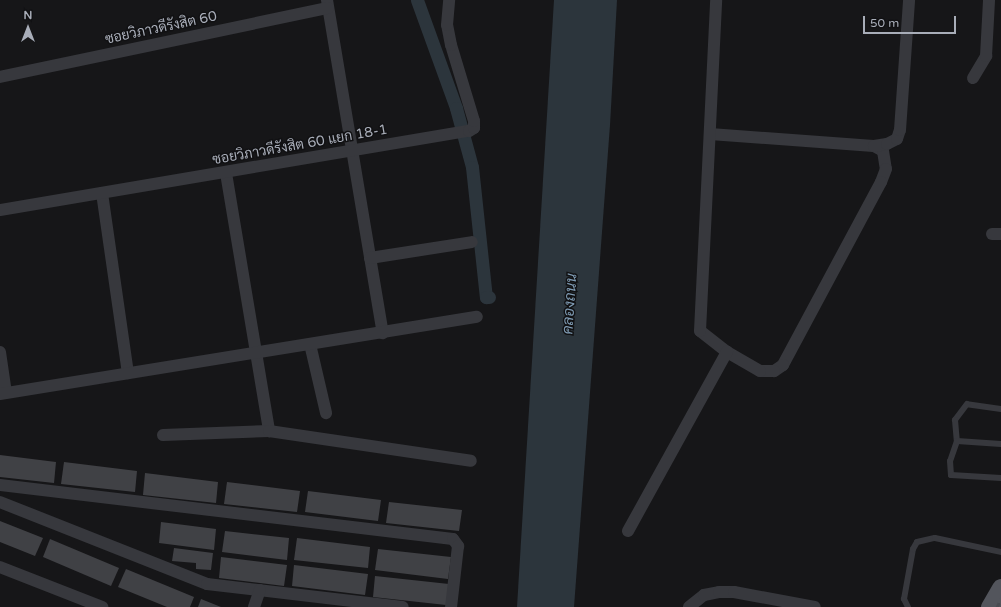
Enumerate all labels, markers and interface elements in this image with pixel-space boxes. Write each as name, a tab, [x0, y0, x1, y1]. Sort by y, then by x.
north arrow	[8, 8, 48, 48]
street label: ซอยวิภาวดีรังสิต 60	[104, 8, 218, 48]
scale bar	[865, 8, 958, 34]
text: N	[24, 9, 32, 22]
text: 50 m	[870, 16, 899, 30]
street label: ซอยวิภาวดีรังสิต 60 แยก 18-1	[211, 121, 389, 169]
water label: คลองถนน	[559, 273, 581, 335]

